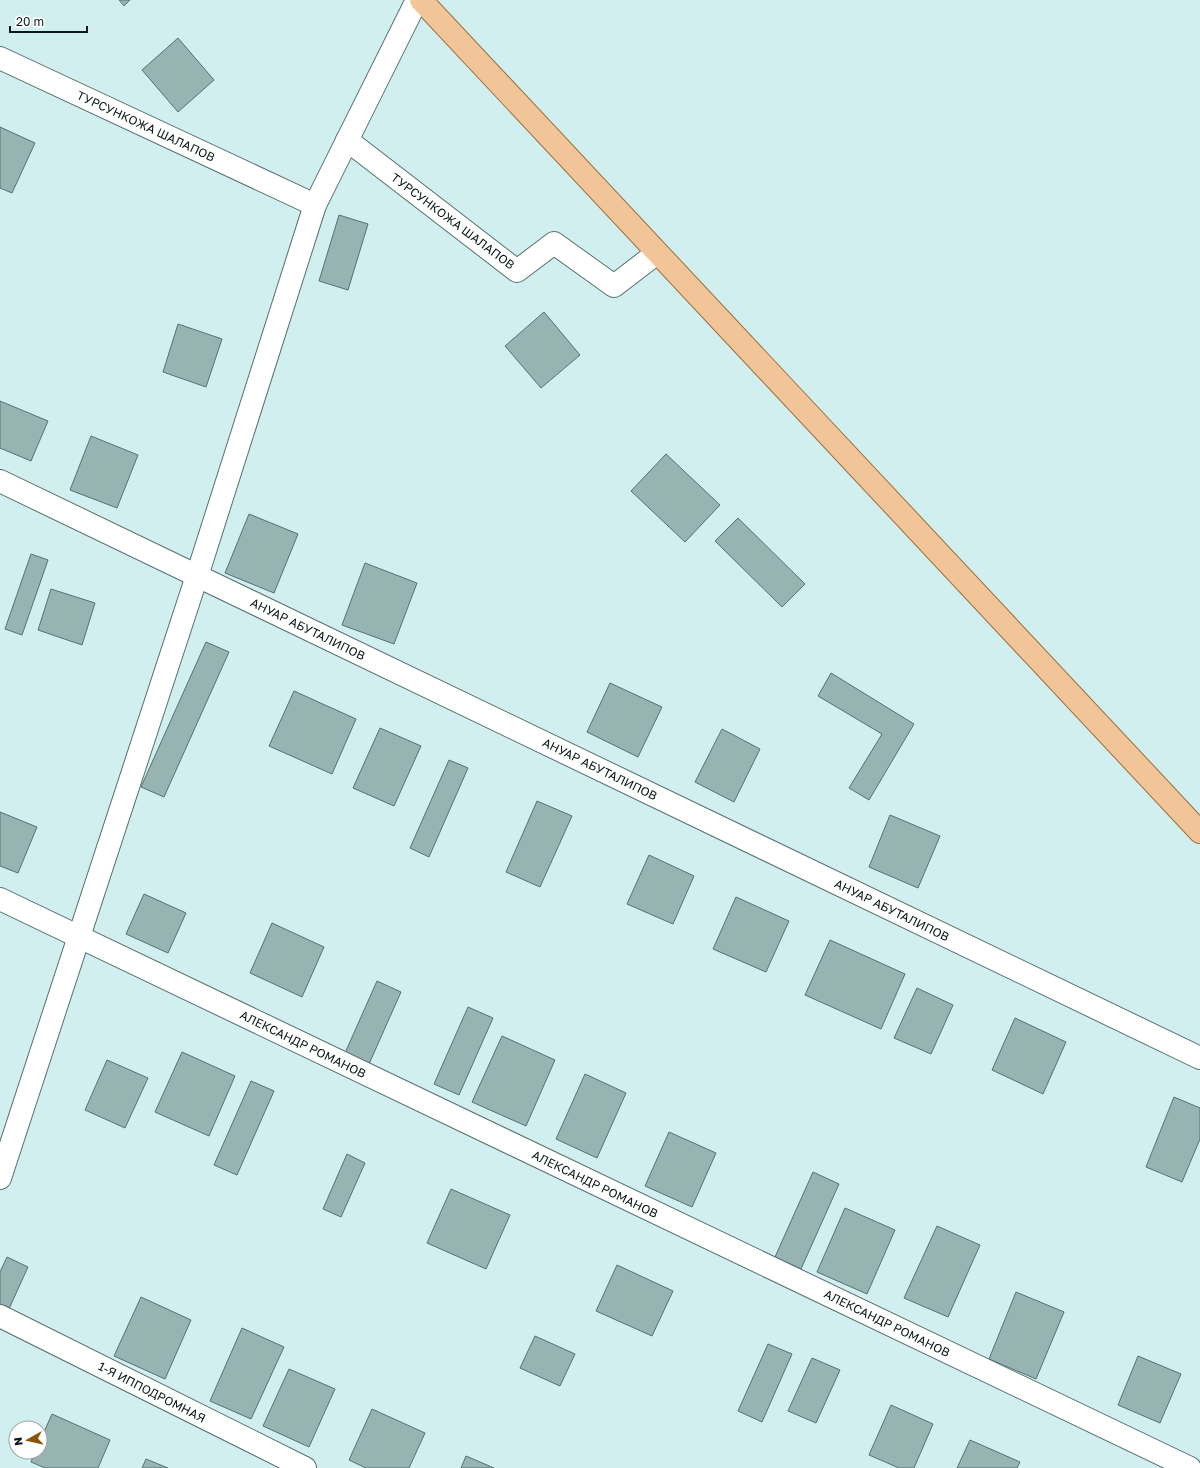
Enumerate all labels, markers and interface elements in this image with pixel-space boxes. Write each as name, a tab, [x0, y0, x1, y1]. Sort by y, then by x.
scale bar	[10, 8, 87, 34]
text: 20 m	[16, 14, 44, 29]
street label: ТУРСУНКОЖА ШАЛАПОВ	[75, 87, 217, 165]
street label: ТУРСУНКОЖА ШАЛАПОВ	[388, 170, 518, 272]
street label: АНУАР АБУТАЛИПОВ	[248, 595, 368, 663]
street label: АНУАР АБУТАЛИПОВ	[540, 735, 660, 803]
street label: АНУАР АБУТАЛИПОВ	[832, 876, 952, 944]
street label: АЛЕКСАНДР РОМАНОВ	[238, 1007, 368, 1081]
street label: АЛЕКСАНДР РОМАНОВ	[530, 1147, 660, 1221]
street label: АЛЕКСАНДР РОМАНОВ	[822, 1286, 952, 1360]
street label: 1-Я ИППОДРОМНАЯ	[96, 1358, 208, 1426]
north arrow	[8, 1420, 48, 1460]
text: N	[11, 1436, 25, 1447]

